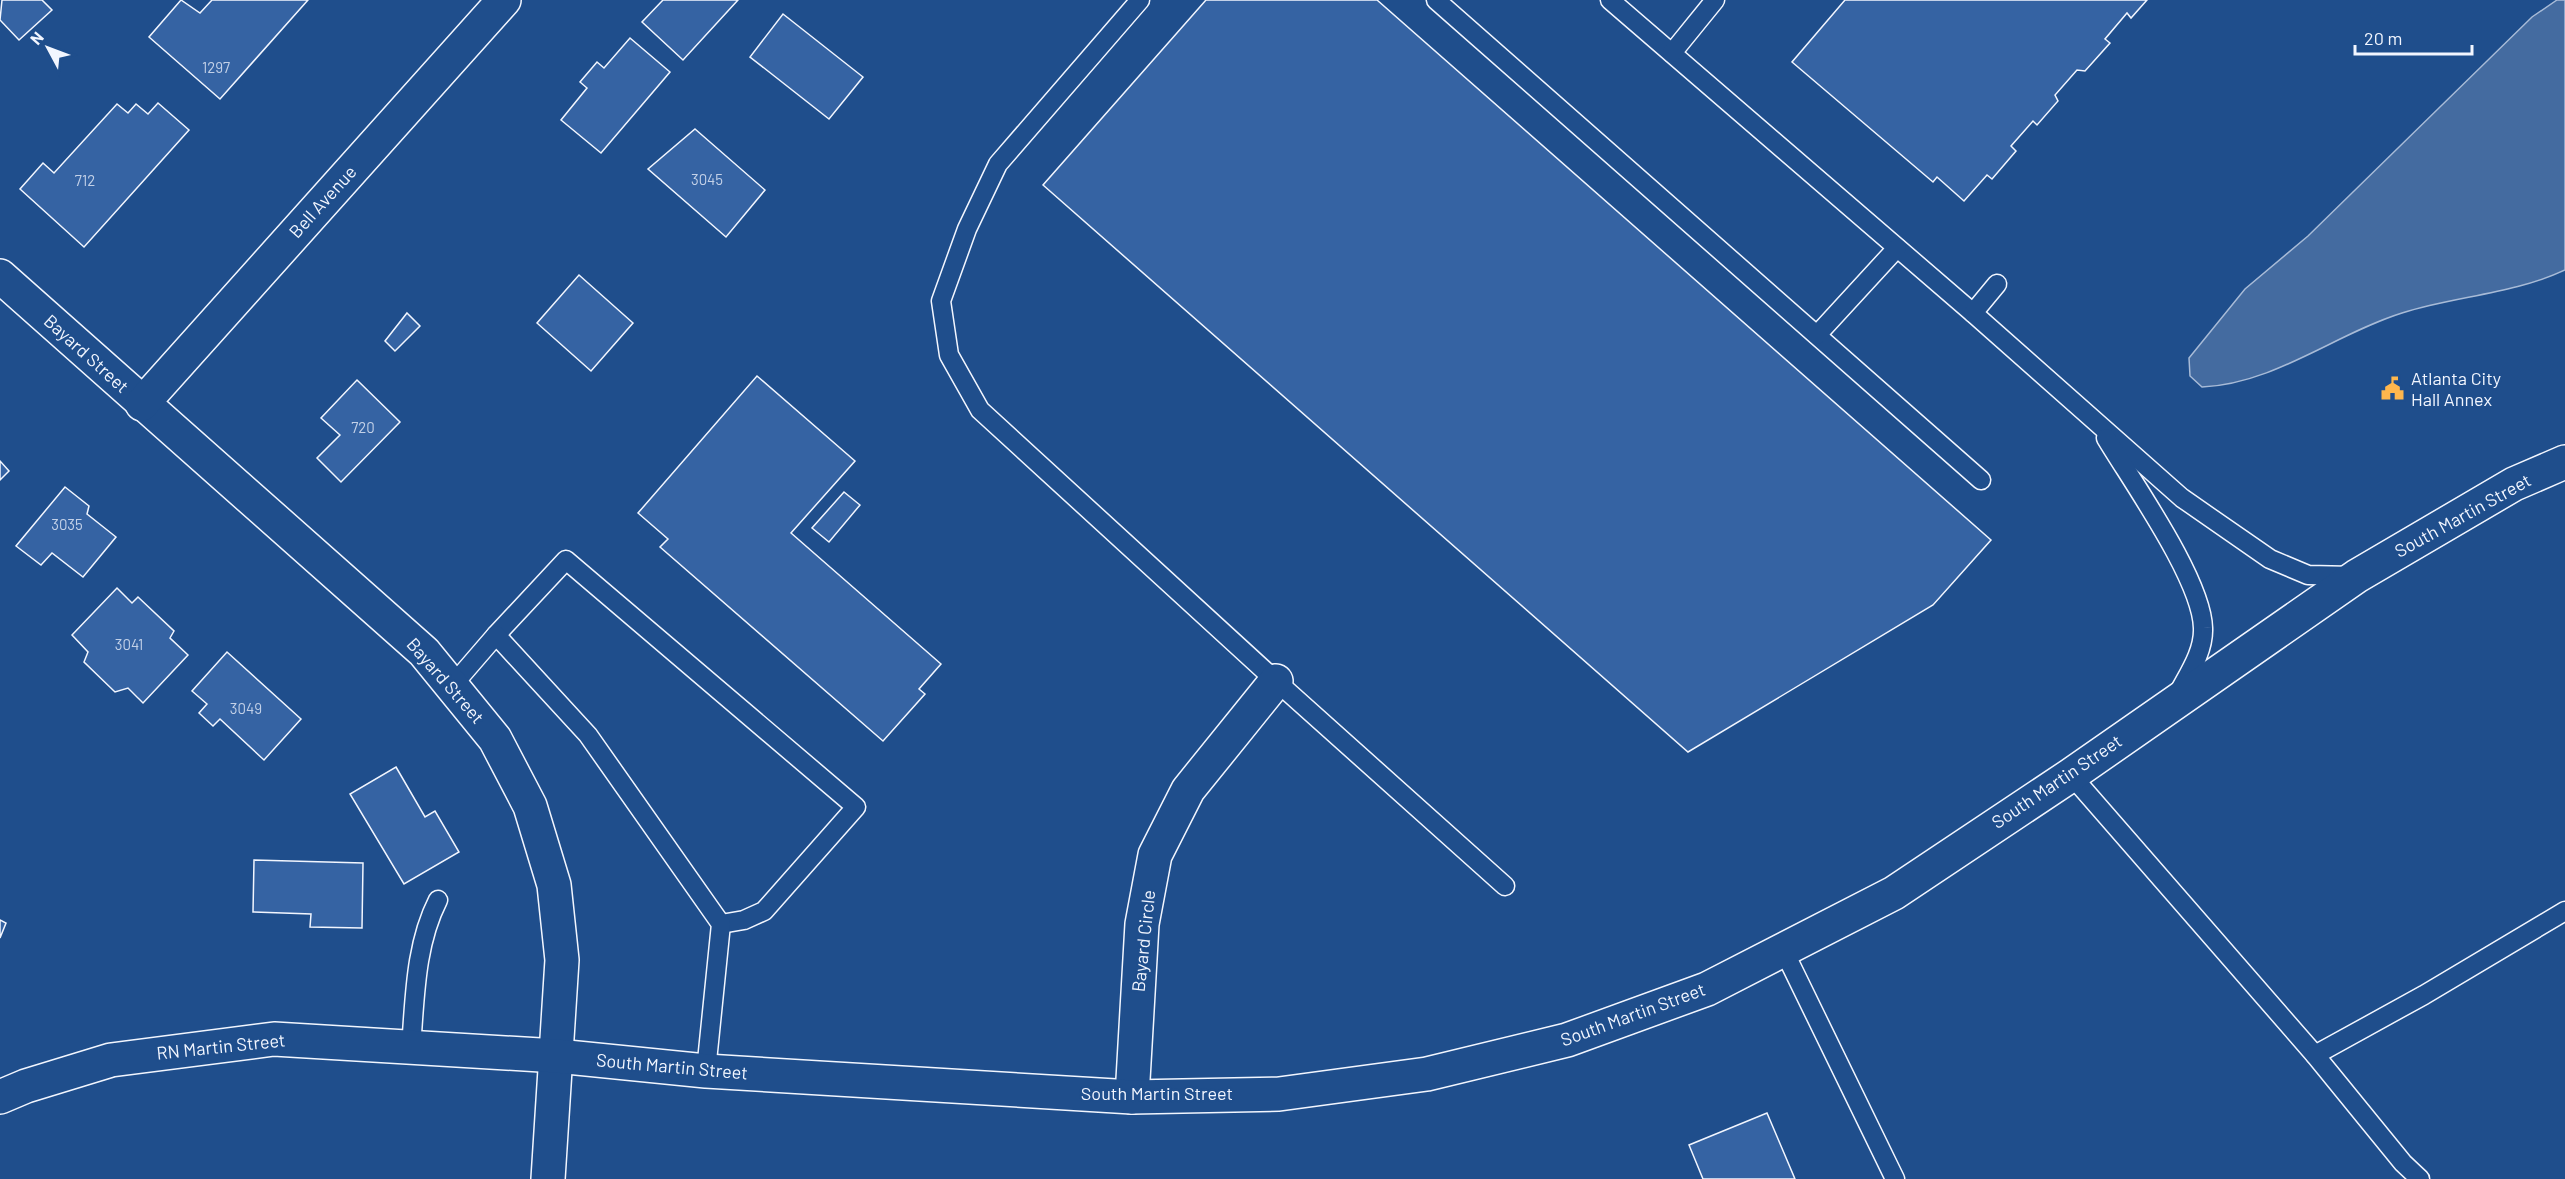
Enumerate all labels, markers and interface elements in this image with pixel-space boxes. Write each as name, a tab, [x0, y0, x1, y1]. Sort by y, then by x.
north arrow	[18, 18, 78, 78]
scale bar	[2355, 18, 2472, 56]
text: 20 m	[2364, 27, 2402, 49]
text: N	[26, 28, 47, 48]
house number: 1297	[202, 58, 230, 76]
street label: Bell Avenue	[284, 161, 361, 242]
house number: 3045	[691, 170, 723, 188]
house number: 712	[75, 171, 95, 189]
street label: Bayard Street	[40, 309, 134, 397]
place label: Atlanta City Hall Annex	[2411, 367, 2501, 410]
public building icon: Atlanta City Hall Annex	[2380, 376, 2406, 402]
house number: 720	[351, 418, 375, 436]
street label: South Martin Street	[2391, 469, 2534, 562]
house number: 3035	[51, 515, 83, 533]
street label: Bayard Street	[402, 633, 489, 728]
house number: 3041	[115, 635, 143, 653]
house number: 3049	[230, 699, 262, 717]
street label: South Martin Street	[1987, 729, 2126, 833]
street label: Bayard Circle	[1127, 889, 1159, 993]
street label: South Martin Street	[1557, 978, 1708, 1050]
street label: RN Martin Street	[155, 1028, 286, 1064]
street label: South Martin Street	[595, 1048, 749, 1084]
street label: South Martin Street	[1081, 1082, 1233, 1104]

